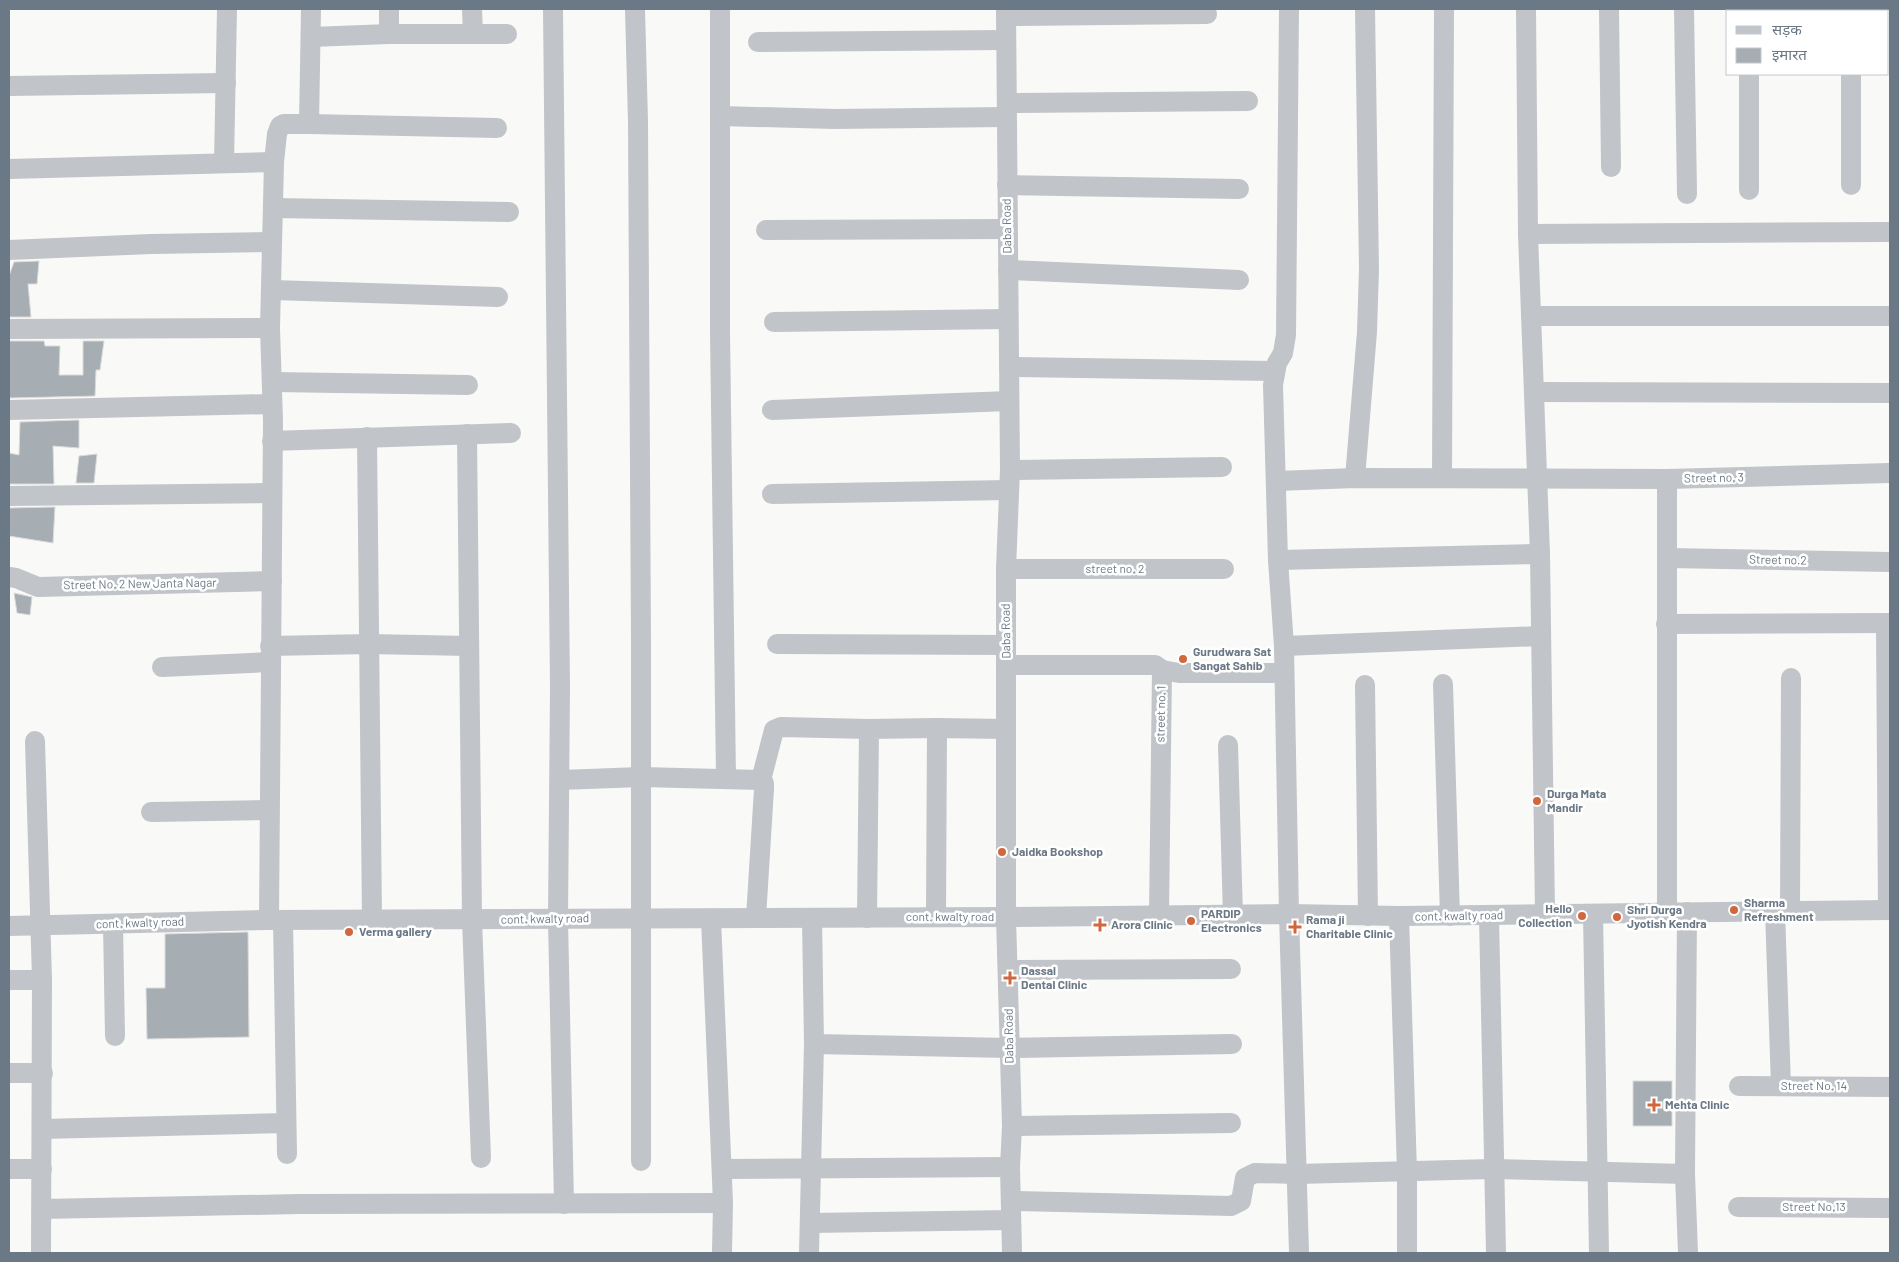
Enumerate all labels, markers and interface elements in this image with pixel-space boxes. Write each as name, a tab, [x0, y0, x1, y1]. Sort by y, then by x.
legend	[1726, 10, 1889, 75]
text: सड़क	[1772, 20, 1802, 38]
text: इमारत	[1772, 45, 1807, 63]
street label: Daba Road	[999, 198, 1013, 254]
street label: Street no. 3	[1684, 469, 1744, 485]
street label: Street no.2	[1749, 551, 1807, 567]
street label: street no. 2	[1086, 561, 1144, 575]
street label: Street No. 2 New Janta Nagar	[63, 575, 217, 591]
street label: Daba Road	[998, 603, 1012, 659]
place label: Gurudwara Sat Sangat Sahib	[1193, 644, 1272, 672]
marker: Gurudwara Sat Sangat Sahib	[1177, 653, 1189, 665]
street label: street no. 1	[1153, 686, 1167, 742]
place label: Durga Mata Mandir	[1547, 786, 1606, 814]
marker: Durga Mata Mandir	[1531, 795, 1543, 807]
place label: Jaidka Bookshop	[1012, 844, 1103, 858]
marker: Jaidka Bookshop	[996, 846, 1008, 858]
place label: Sharma Refreshment	[1744, 895, 1814, 923]
place label: Hello Collection	[1518, 901, 1572, 929]
place label: Shri Durga Jyotish Kendra	[1627, 902, 1707, 930]
marker: Sharma Refreshment	[1728, 904, 1740, 916]
place label: PARDIP Electronics	[1201, 906, 1262, 934]
street label: cont. kwalty road	[1415, 907, 1503, 923]
street label: cont. kwalty road	[906, 909, 994, 923]
street label: cont. kwalty road	[501, 910, 589, 926]
marker: Hello Collection	[1576, 910, 1588, 922]
marker: Shri Durga Jyotish Kendra	[1611, 911, 1623, 923]
place label: Rama ji Charitable Clinic	[1306, 912, 1393, 940]
street label: cont. kwalty road	[95, 913, 184, 931]
marker: PARDIP Electronics	[1185, 915, 1197, 927]
place label: Arora Clinic	[1111, 917, 1173, 931]
marker: Arora Clinic	[1093, 918, 1107, 932]
marker: Rama ji Charitable Clinic	[1288, 920, 1302, 934]
place label: Verma gallery	[359, 924, 432, 938]
marker: Verma gallery	[343, 926, 355, 938]
place label: Dassal Dental Clinic	[1021, 963, 1088, 991]
marker: Dassal Dental Clinic	[1003, 971, 1017, 985]
street label: Daba Road	[1001, 1008, 1015, 1064]
street label: Street No. 14	[1781, 1078, 1847, 1092]
place label: Mehta Clinic	[1665, 1097, 1730, 1111]
marker: Mehta Clinic	[1647, 1098, 1661, 1112]
street label: Street No.13	[1782, 1199, 1846, 1213]

